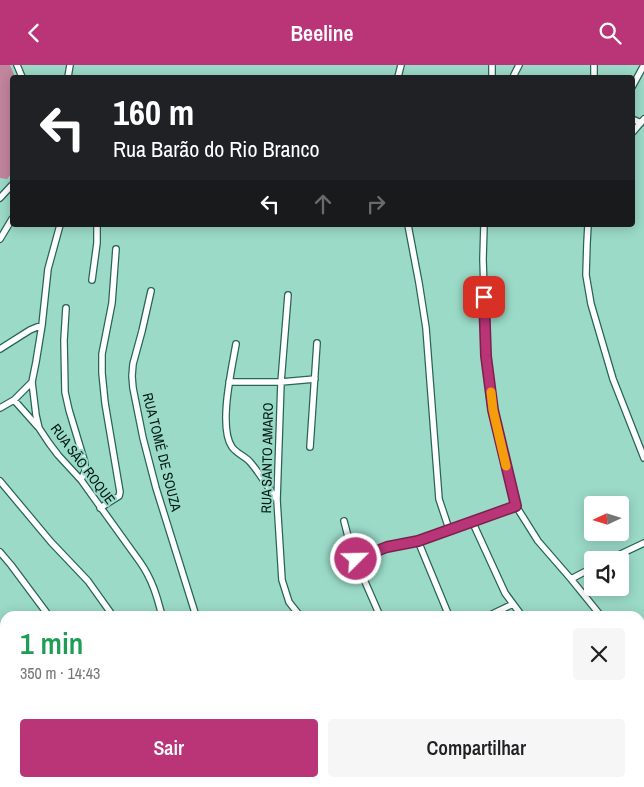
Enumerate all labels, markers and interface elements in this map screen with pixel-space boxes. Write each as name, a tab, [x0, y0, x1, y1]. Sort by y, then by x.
text: Beeline	[290, 18, 354, 48]
icon: back	[20, 19, 48, 47]
icon: search	[596, 19, 624, 47]
text: 160 m	[113, 89, 194, 136]
icon: left	[30, 95, 95, 160]
text: Rua Barão do Rio Branco	[113, 134, 320, 164]
icon: left	[256, 190, 284, 218]
icon: ahead	[309, 190, 337, 218]
icon: right	[362, 190, 390, 218]
pin	[463, 276, 505, 318]
icon: arrive	[470, 283, 498, 311]
street label: RUA TOMÉ DE SOUZA	[139, 391, 186, 513]
street label: RUA SANTO AMARO	[257, 402, 277, 514]
street label: RUA SÃO ROQUE	[47, 420, 119, 508]
north arrow	[584, 496, 629, 541]
map controls	[584, 496, 629, 596]
position arrow	[329, 532, 381, 584]
button: sound	[584, 551, 629, 596]
text: 1 min	[20, 623, 83, 663]
button: close	[573, 628, 625, 680]
text: 350 m · 14:43	[20, 662, 100, 684]
button: Sair	[20, 719, 318, 777]
button: Compartilhar	[328, 719, 625, 777]

